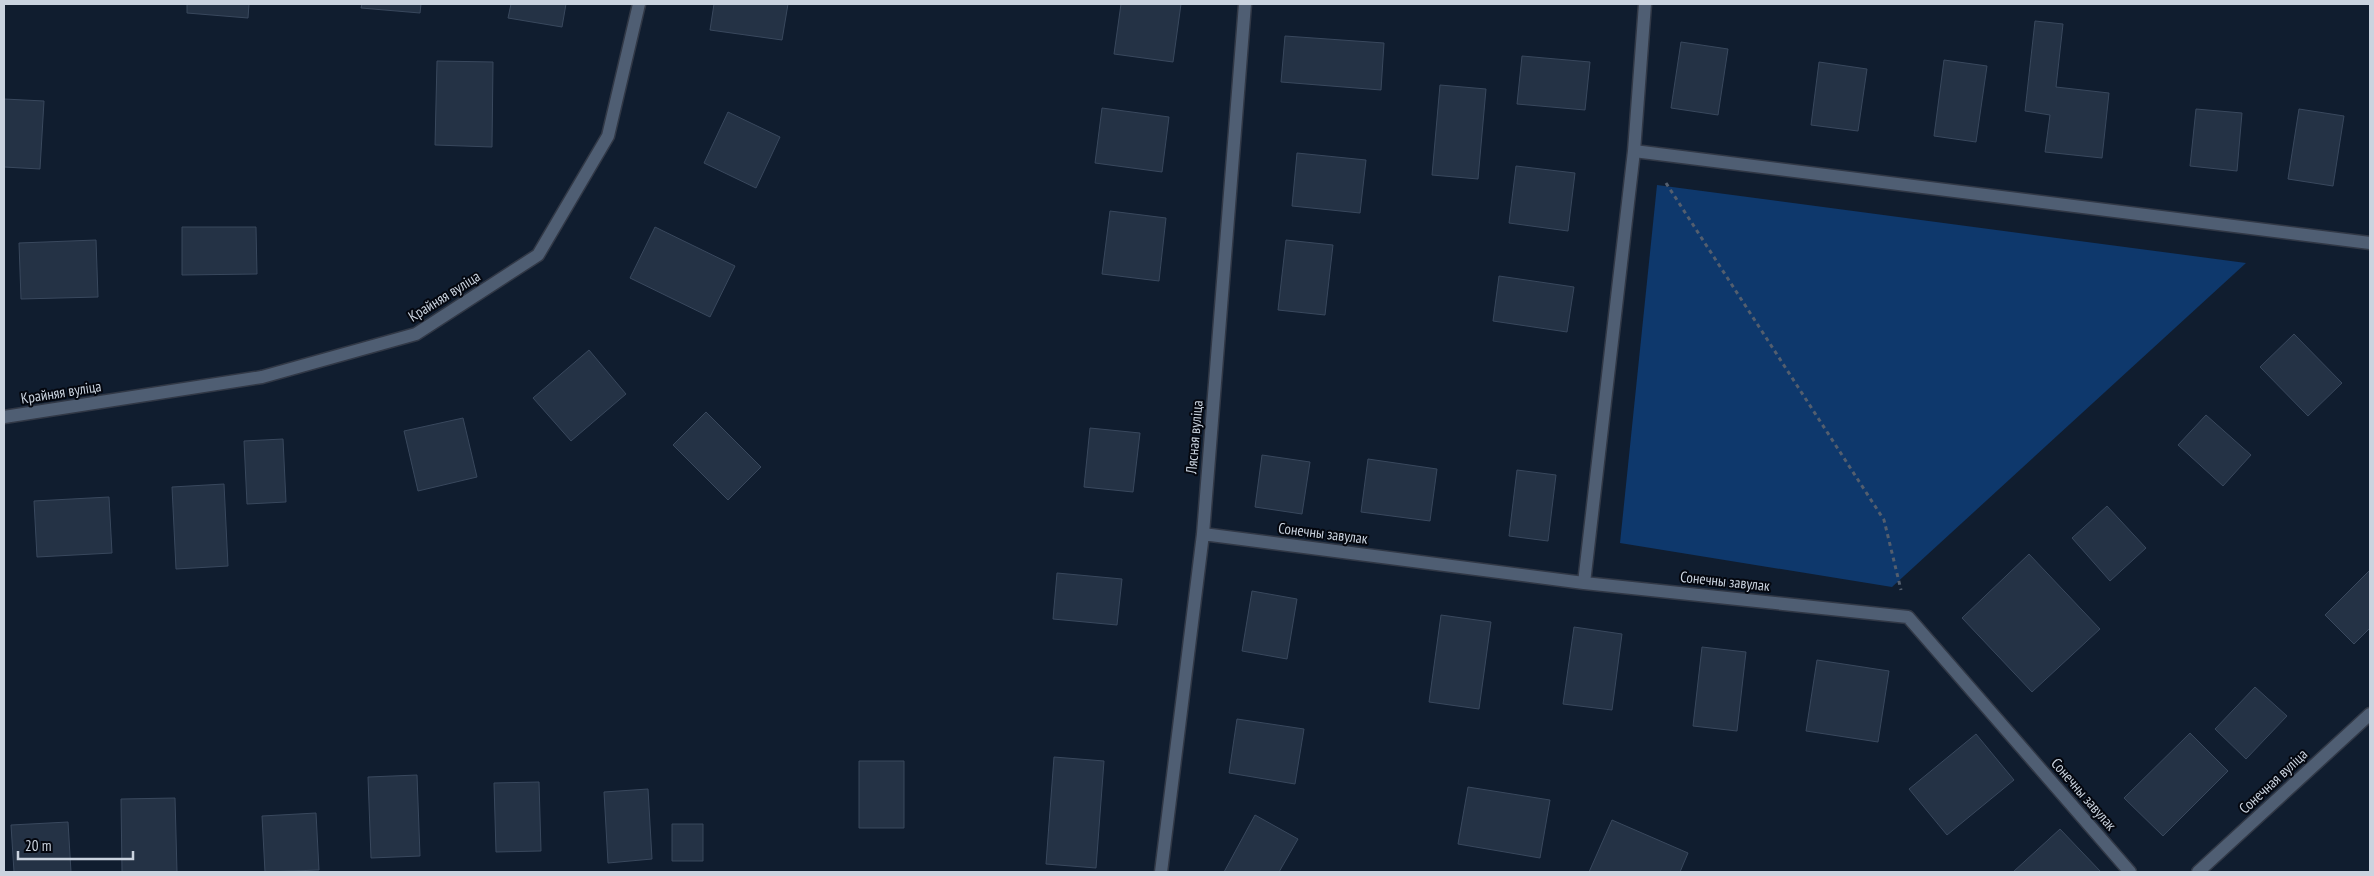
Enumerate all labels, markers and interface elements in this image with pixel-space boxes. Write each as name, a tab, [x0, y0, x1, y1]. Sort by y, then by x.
street label: Крайняя вуліца	[404, 266, 484, 326]
street label: Крайняя вуліца	[19, 376, 103, 408]
street label: Лясная вуліца	[1181, 399, 1207, 476]
street label: Сонечны завулак	[1277, 518, 1369, 548]
street label: Сонечны завулак	[1679, 567, 1771, 595]
street label: Сонечная вуліца	[2235, 745, 2311, 817]
street label: Сонечны завулак	[2047, 754, 2121, 834]
scale bar	[18, 828, 132, 860]
text: 20 m	[25, 836, 51, 855]

